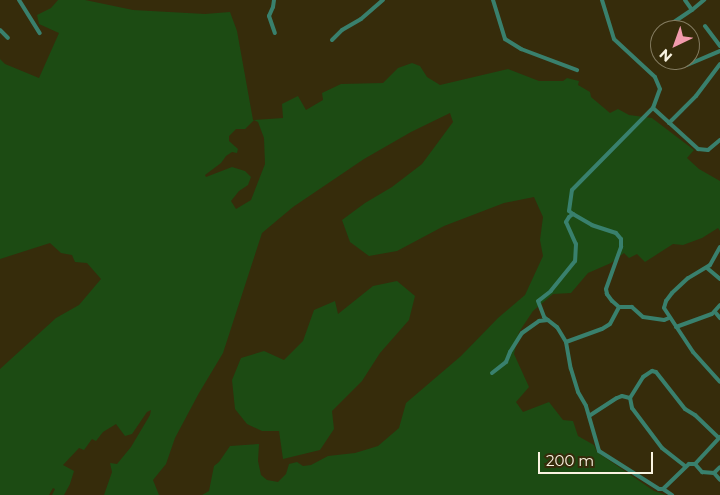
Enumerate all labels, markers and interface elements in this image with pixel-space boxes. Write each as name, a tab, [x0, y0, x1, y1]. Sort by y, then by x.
north arrow	[650, 20, 700, 70]
text: N	[655, 45, 676, 66]
scale bar	[540, 442, 655, 474]
text: 200 m	[546, 451, 594, 470]

